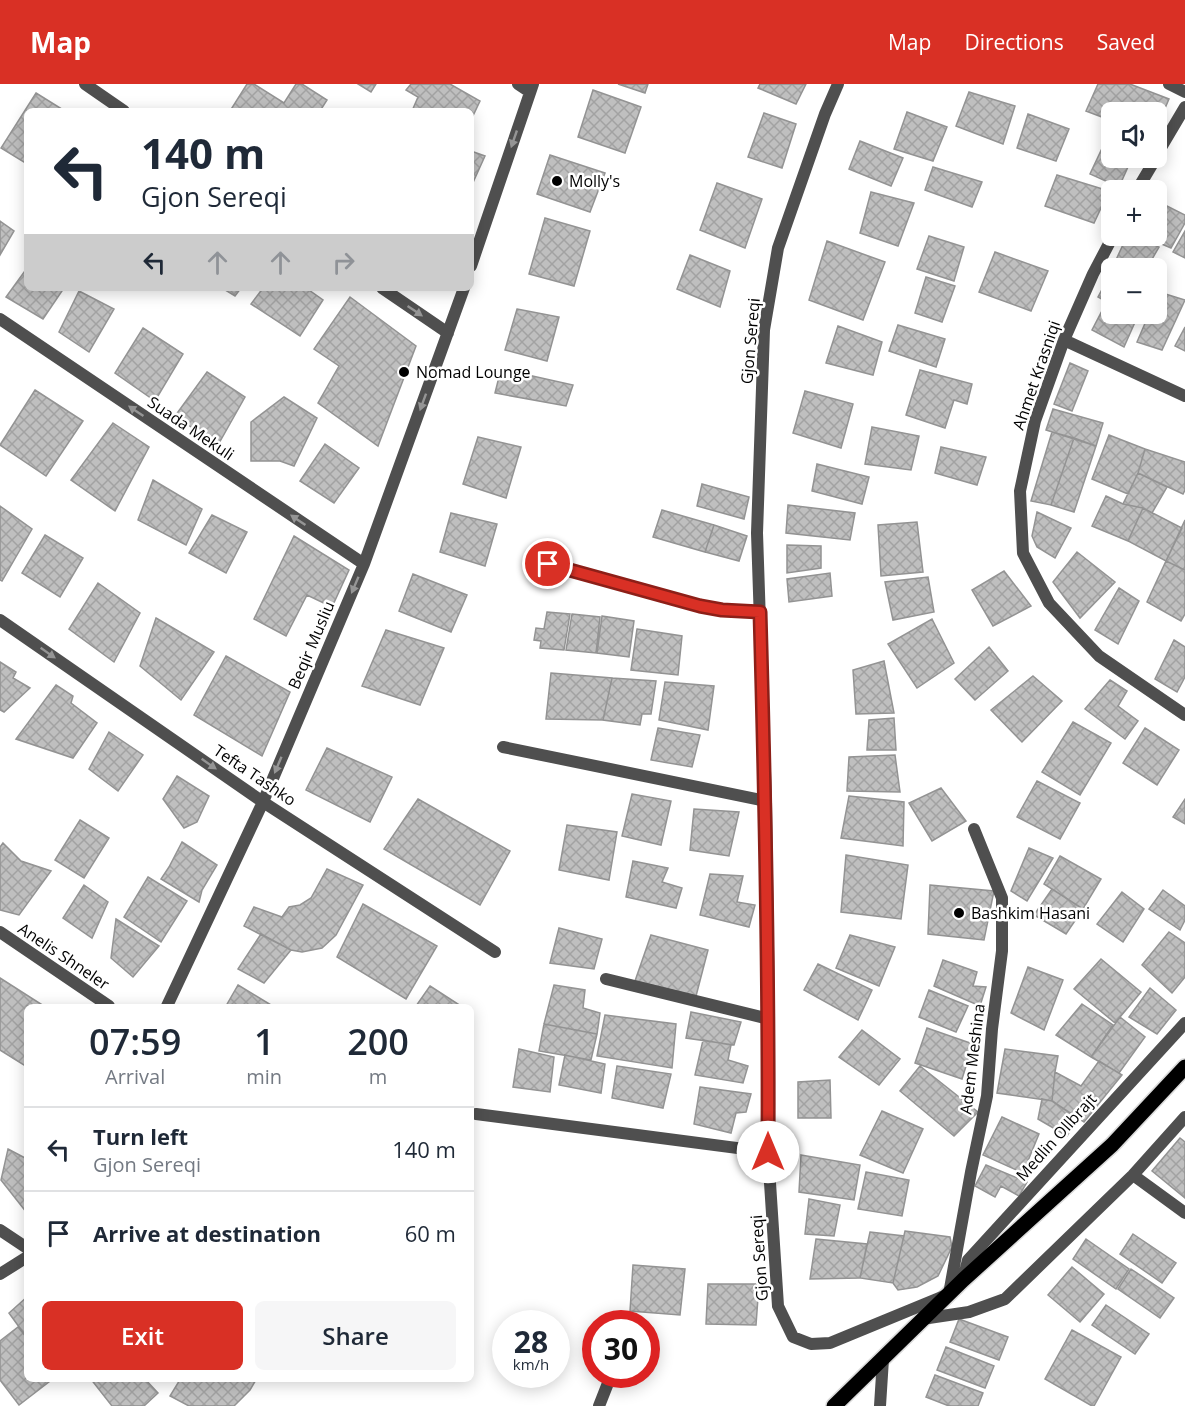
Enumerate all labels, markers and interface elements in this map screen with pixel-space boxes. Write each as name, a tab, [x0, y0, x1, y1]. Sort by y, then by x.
text: Map	[30, 23, 91, 61]
text: Map	[888, 28, 931, 56]
text: Directions	[964, 28, 1064, 56]
text: Saved	[1097, 28, 1155, 56]
map controls	[1101, 102, 1167, 324]
button: sound	[1101, 102, 1167, 168]
text: 140 m	[141, 124, 265, 181]
one-way arrow	[509, 130, 518, 148]
icon: left	[42, 132, 120, 210]
place label: Molly's	[569, 170, 620, 192]
marker: Molly's	[550, 174, 564, 188]
text: Gjon Sereqi	[141, 178, 287, 215]
button: +	[1101, 180, 1167, 246]
icon: left	[138, 246, 171, 279]
icon: ahead	[201, 246, 234, 279]
icon: ahead	[264, 246, 297, 279]
icon: right	[327, 246, 360, 279]
button: −	[1101, 258, 1167, 324]
street label: Gjon Sereqi	[735, 297, 765, 385]
one-way arrow	[407, 305, 423, 317]
street label: Ahmet Krasniqi	[1007, 317, 1065, 433]
place label: Nomad Lounge	[416, 361, 531, 383]
marker: Nomad Lounge	[397, 365, 411, 379]
street label: Suada Mekuli	[143, 391, 239, 465]
one-way arrow	[418, 394, 428, 412]
one-way arrow	[129, 405, 145, 417]
one-way arrow	[290, 515, 306, 526]
pin	[522, 538, 573, 589]
icon: arrive	[531, 547, 564, 580]
one-way arrow	[350, 577, 360, 595]
street label: Beqir Musliu	[283, 598, 339, 692]
one-way arrow	[40, 647, 56, 659]
street label: Tefta Tashko	[209, 739, 301, 811]
one-way arrow	[274, 756, 283, 773]
one-way arrow	[200, 758, 216, 770]
place label: Bashkim Hasani	[971, 902, 1090, 924]
marker: Bashkim Hasani	[952, 906, 966, 920]
street label: Anelis Shneler	[14, 917, 114, 995]
street label: Adem Meshina	[954, 1002, 990, 1116]
text: 07:59	[89, 1017, 181, 1066]
text: 1	[254, 1017, 275, 1066]
text: 200	[347, 1017, 409, 1066]
text: Arrival	[105, 1063, 165, 1090]
text: min	[246, 1063, 282, 1090]
text: m	[369, 1063, 387, 1090]
street label: Medlin Ollbrajt	[1011, 1088, 1101, 1185]
position arrow	[736, 1120, 800, 1184]
text: Turn left	[93, 1121, 188, 1151]
icon: left	[42, 1133, 75, 1166]
text: 140 m	[392, 1134, 456, 1164]
text: Gjon Sereqi	[93, 1151, 201, 1178]
street label: Gjon Sereqi	[745, 1214, 773, 1302]
icon: arrive	[42, 1217, 75, 1250]
text: Arrive at destination	[93, 1218, 321, 1248]
text: 60 m	[405, 1218, 456, 1248]
button: Exit	[42, 1301, 243, 1370]
button: Share	[255, 1301, 456, 1370]
speed limit sign: 30	[582, 1310, 660, 1388]
text: 28	[514, 1321, 548, 1362]
text: km/h	[513, 1354, 549, 1374]

